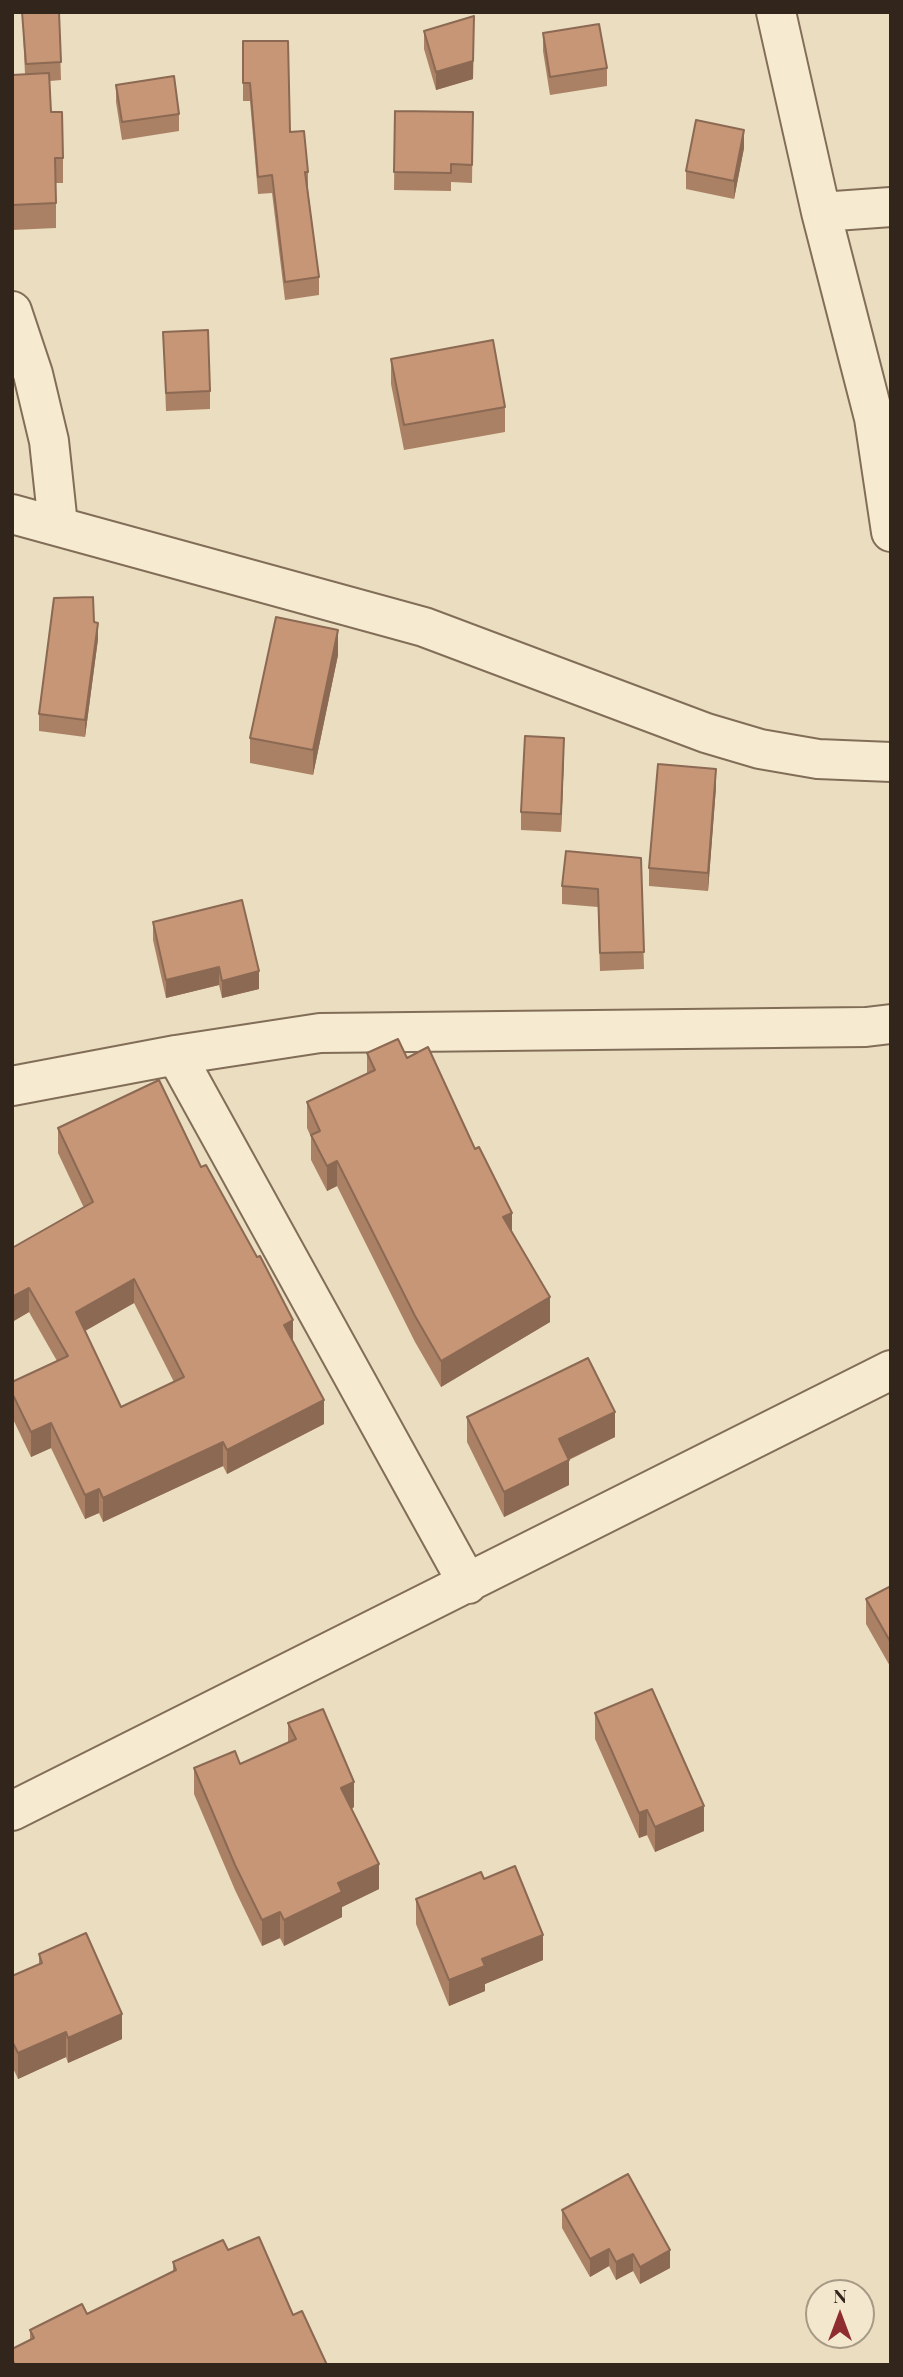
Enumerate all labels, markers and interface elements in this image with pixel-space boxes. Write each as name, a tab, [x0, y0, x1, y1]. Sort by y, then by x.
north arrow	[805, 2279, 875, 2349]
text: N	[833, 2282, 847, 2308]

